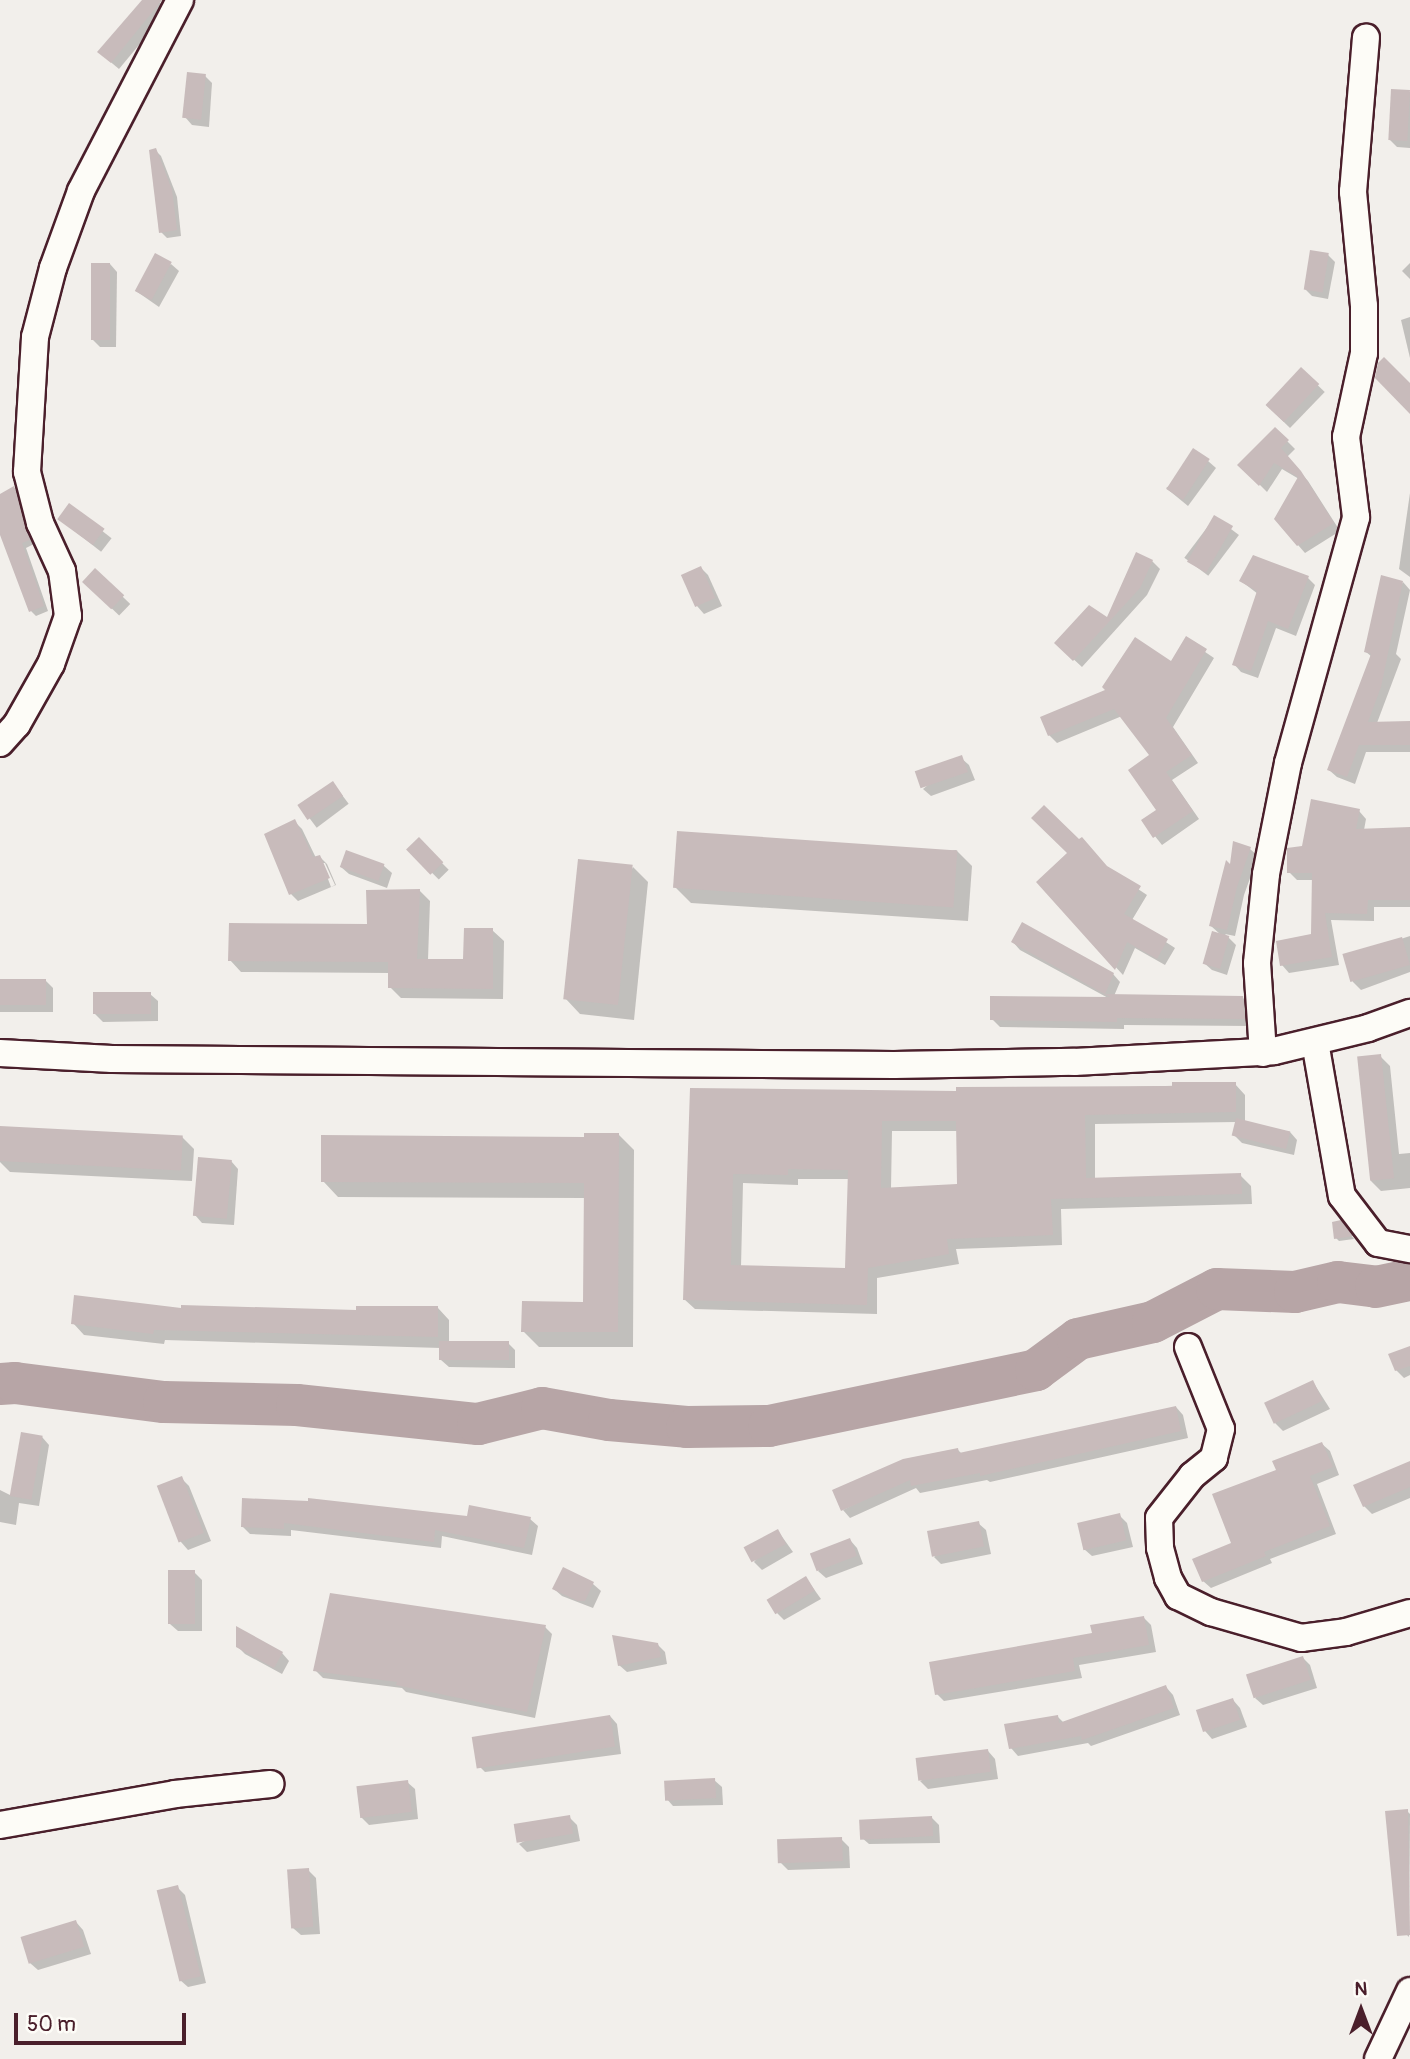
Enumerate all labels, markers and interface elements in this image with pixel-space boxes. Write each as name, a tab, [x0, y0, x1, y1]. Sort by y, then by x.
north arrow	[1326, 1975, 1396, 2045]
text: N	[1355, 1977, 1367, 2001]
scale bar	[18, 2000, 189, 2044]
text: 50 m	[27, 2011, 76, 2038]

